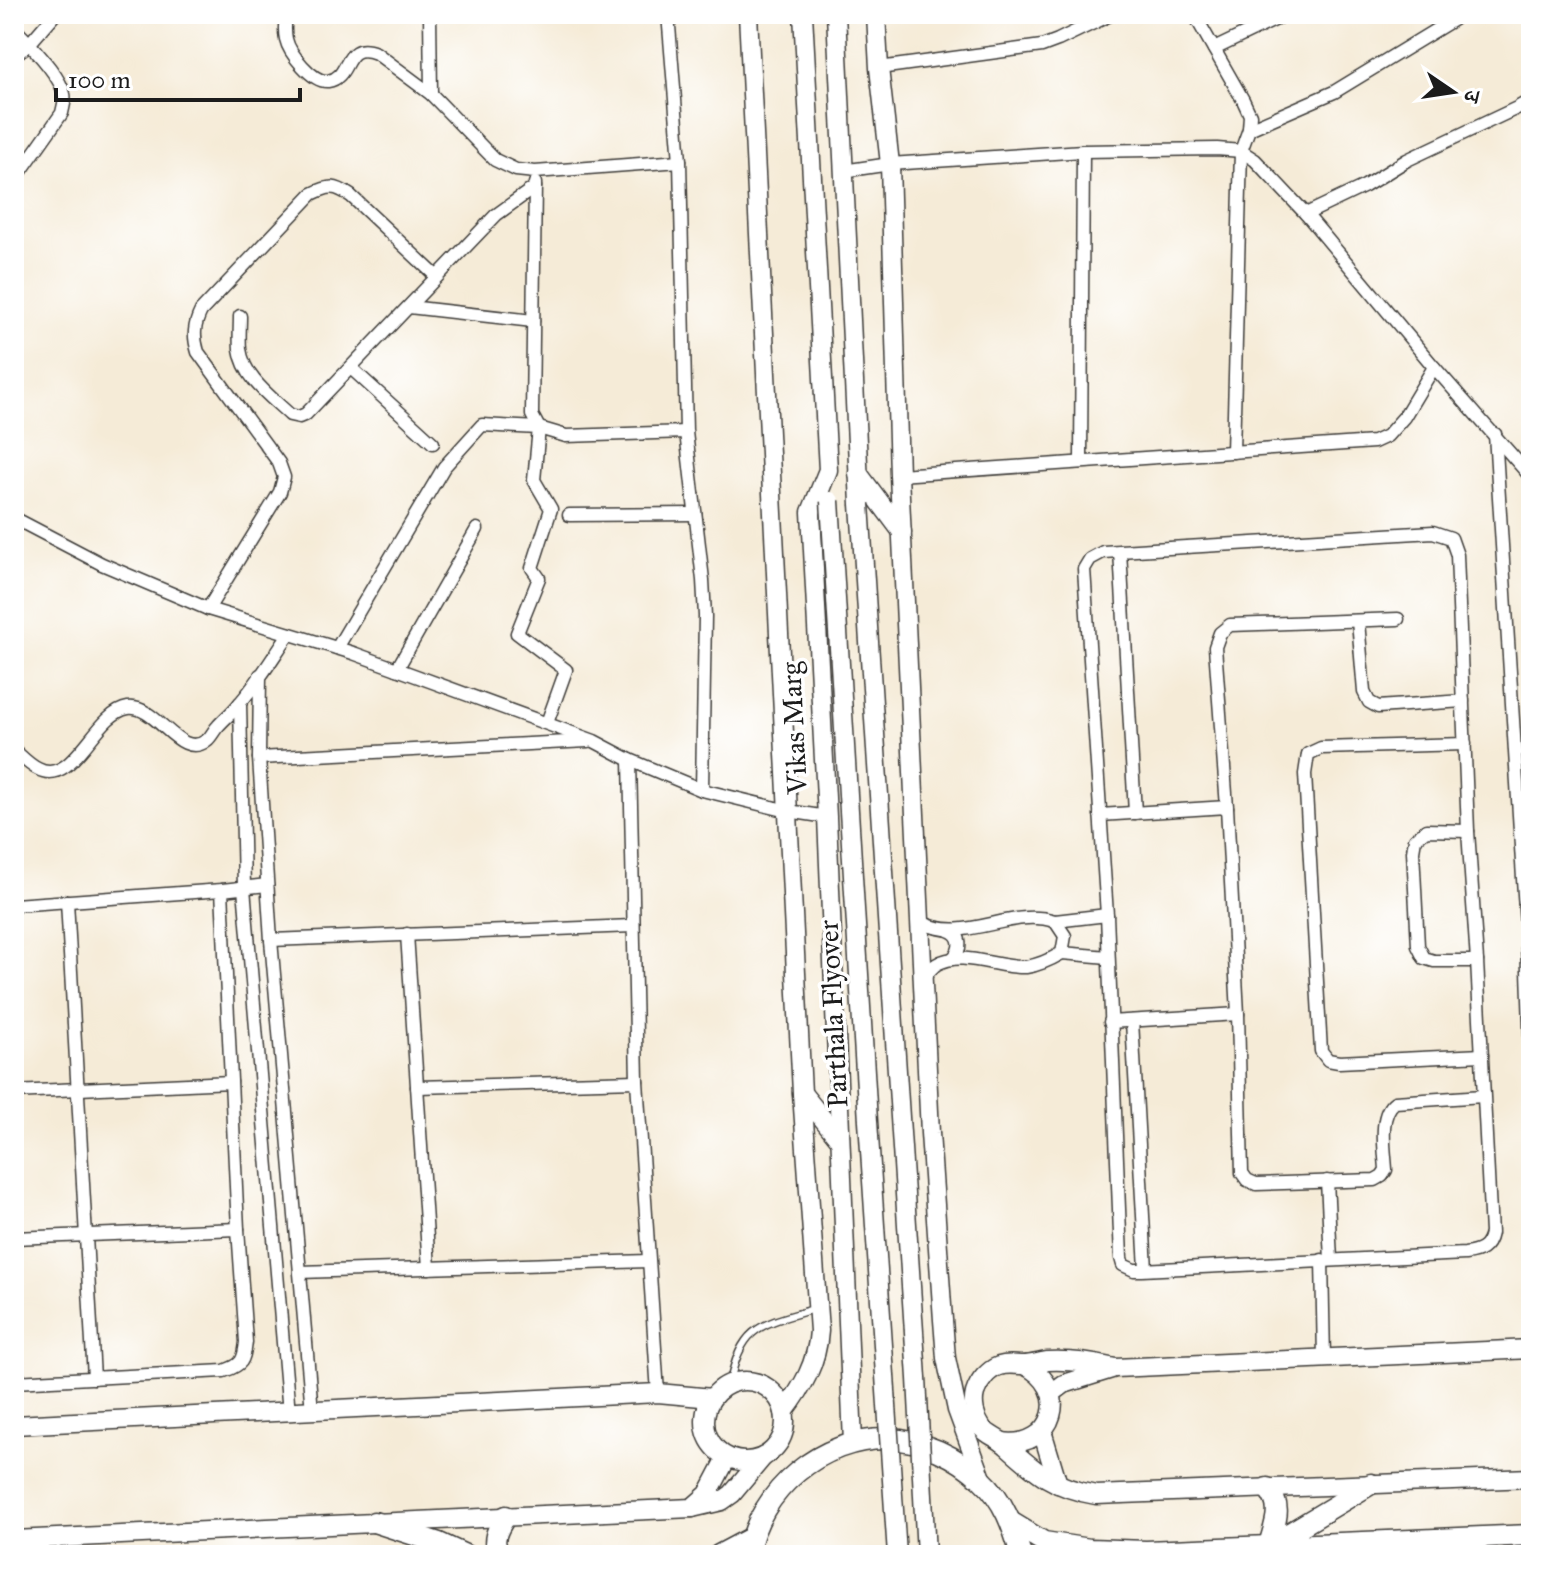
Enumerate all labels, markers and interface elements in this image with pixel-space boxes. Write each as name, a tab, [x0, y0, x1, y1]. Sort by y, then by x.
scale bar	[56, 52, 300, 102]
north arrow	[1413, 52, 1493, 132]
text: 100 m	[68, 65, 131, 95]
text: उ	[1457, 86, 1487, 107]
street label: Vikas Marg	[773, 660, 815, 796]
street label: Parthala Flyover	[811, 919, 855, 1109]

